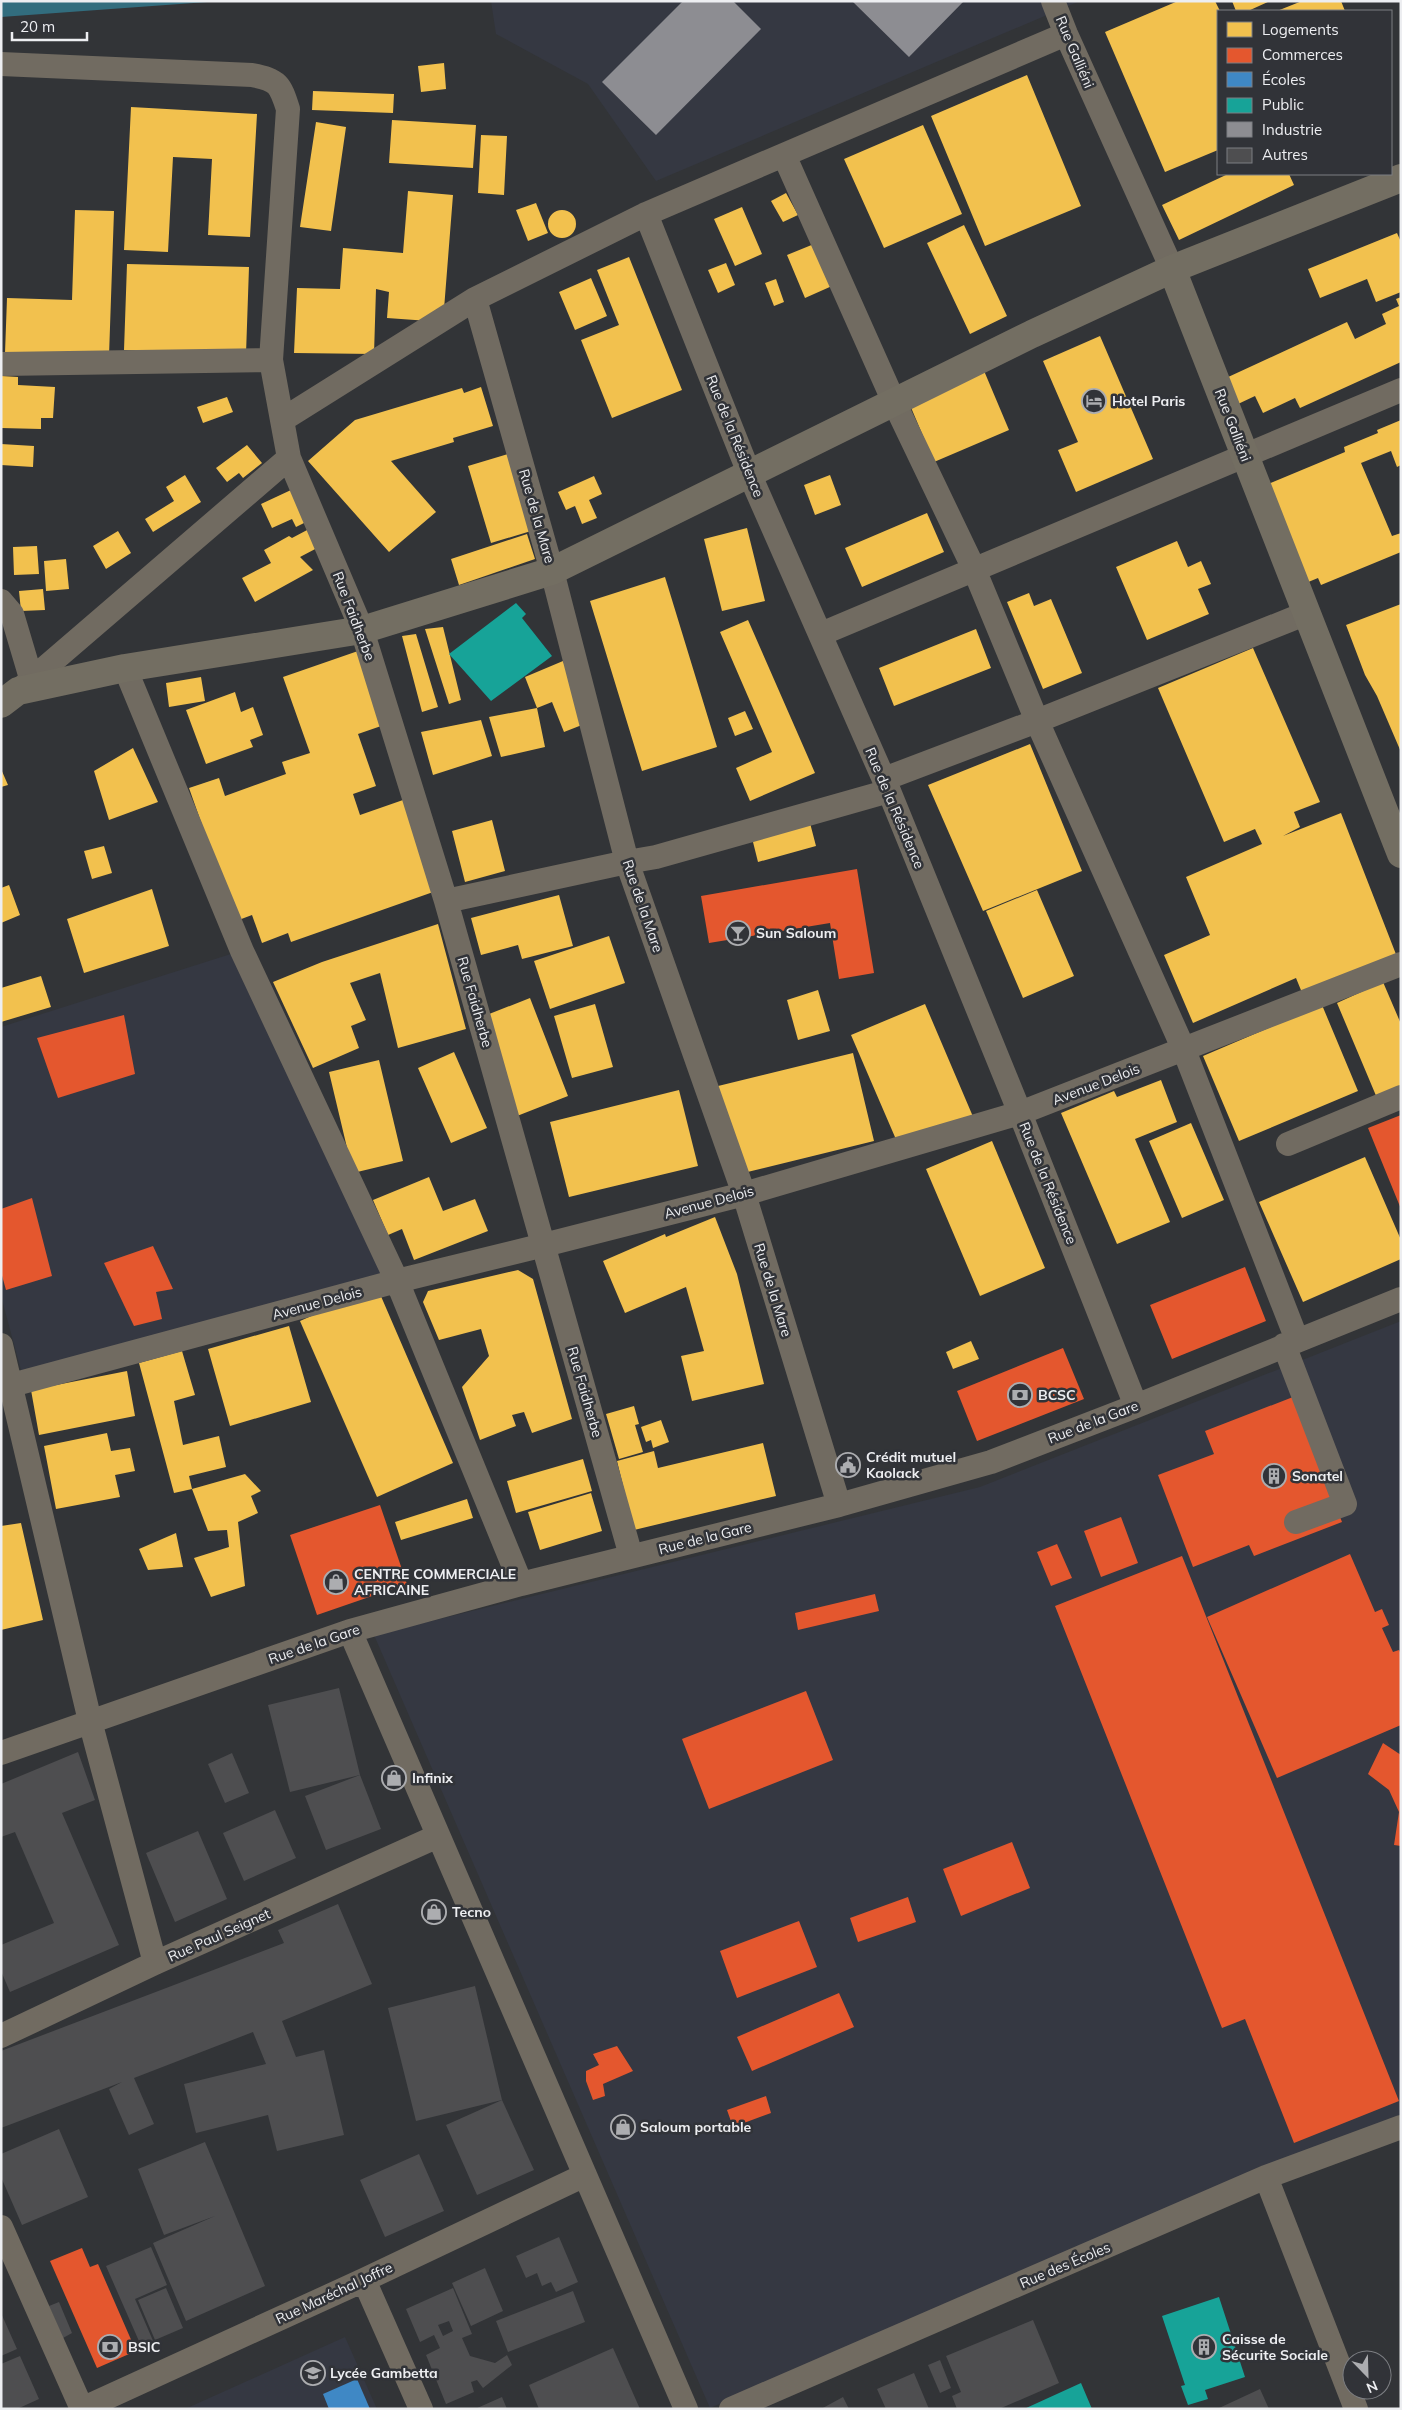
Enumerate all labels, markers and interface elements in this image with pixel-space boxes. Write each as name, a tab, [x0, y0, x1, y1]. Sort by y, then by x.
scale bar	[12, 10, 88, 42]
legend	[1217, 10, 1392, 175]
street label: Rue Galliéni	[1052, 13, 1098, 91]
text: 20 m	[20, 17, 55, 36]
text: Logements	[1262, 20, 1339, 39]
text: Commerces	[1262, 45, 1343, 64]
text: Écoles	[1262, 70, 1306, 89]
text: Public	[1262, 95, 1304, 114]
text: Industrie	[1262, 120, 1322, 139]
text: Autres	[1262, 145, 1308, 164]
street label: Rue de la Résidence	[702, 372, 768, 500]
street label: Rue Galliéni	[1211, 386, 1255, 464]
hotel icon: Hotel Paris	[1081, 388, 1107, 414]
place label: Hotel Paris	[1112, 392, 1185, 410]
street label: Rue de la Mare	[515, 467, 559, 565]
street label: Rue Faidherbe	[329, 569, 379, 663]
street label: Rue de la Résidence	[861, 745, 929, 871]
street label: Rue de la Mare	[619, 857, 667, 955]
bar icon: Sun Saloum	[725, 920, 751, 946]
place label: Sun Saloum	[756, 924, 836, 942]
street label: Rue Faidherbe	[453, 954, 497, 1050]
street label: Avenue Delois	[1050, 1059, 1142, 1109]
street label: Rue de la Résidence	[1015, 1119, 1081, 1247]
street label: Avenue Delois	[662, 1181, 756, 1223]
street label: Rue de la Mare	[750, 1241, 796, 1339]
street label: Avenue Delois	[270, 1282, 364, 1324]
street label: Rue Faidherbe	[563, 1344, 607, 1440]
bank icon: BCSC	[1007, 1382, 1033, 1408]
place label: BCSC	[1038, 1386, 1076, 1404]
street label: Rue de la Gare	[1045, 1397, 1141, 1447]
place label: Crédit mutuel Kaolack	[866, 1448, 956, 1482]
public building icon: Crédit mutuel Kaolack	[835, 1452, 861, 1478]
building icon: Sonatel	[1261, 1463, 1287, 1489]
place label: Sonatel	[1292, 1467, 1343, 1485]
street label: Rue de la Gare	[657, 1518, 753, 1558]
place label: CENTRE COMMERCIALE AFRICAINE	[354, 1565, 516, 1599]
shop icon: CENTRE COMMERCIALE AFRICAINE	[323, 1569, 349, 1595]
street label: Rue de la Gare	[266, 1620, 362, 1668]
shop icon: Infinix	[381, 1765, 407, 1791]
place label: Infinix	[412, 1769, 453, 1787]
shop icon: Tecno	[421, 1899, 447, 1925]
place label: Tecno	[452, 1903, 491, 1921]
street label: Rue Paul Seignet	[165, 1904, 273, 1966]
shop icon: Saloum portable	[610, 2114, 636, 2140]
place label: Saloum portable	[640, 2118, 752, 2136]
street label: Rue des Écoles	[1017, 2238, 1113, 2292]
street label: Rue Maréchal Joffre	[273, 2258, 395, 2328]
place label: Caisse de Sécurite Sociale	[1222, 2330, 1328, 2364]
bank icon: BSIC	[97, 2334, 123, 2360]
building icon: Caisse de Sécurite Sociale	[1191, 2334, 1217, 2360]
place label: BSIC	[128, 2338, 160, 2356]
north arrow	[1342, 2350, 1392, 2400]
school or university icon: Lycée Gambetta	[300, 2360, 326, 2386]
place label: Lycée Gambetta	[330, 2364, 438, 2382]
text: N	[1364, 2377, 1380, 2397]

